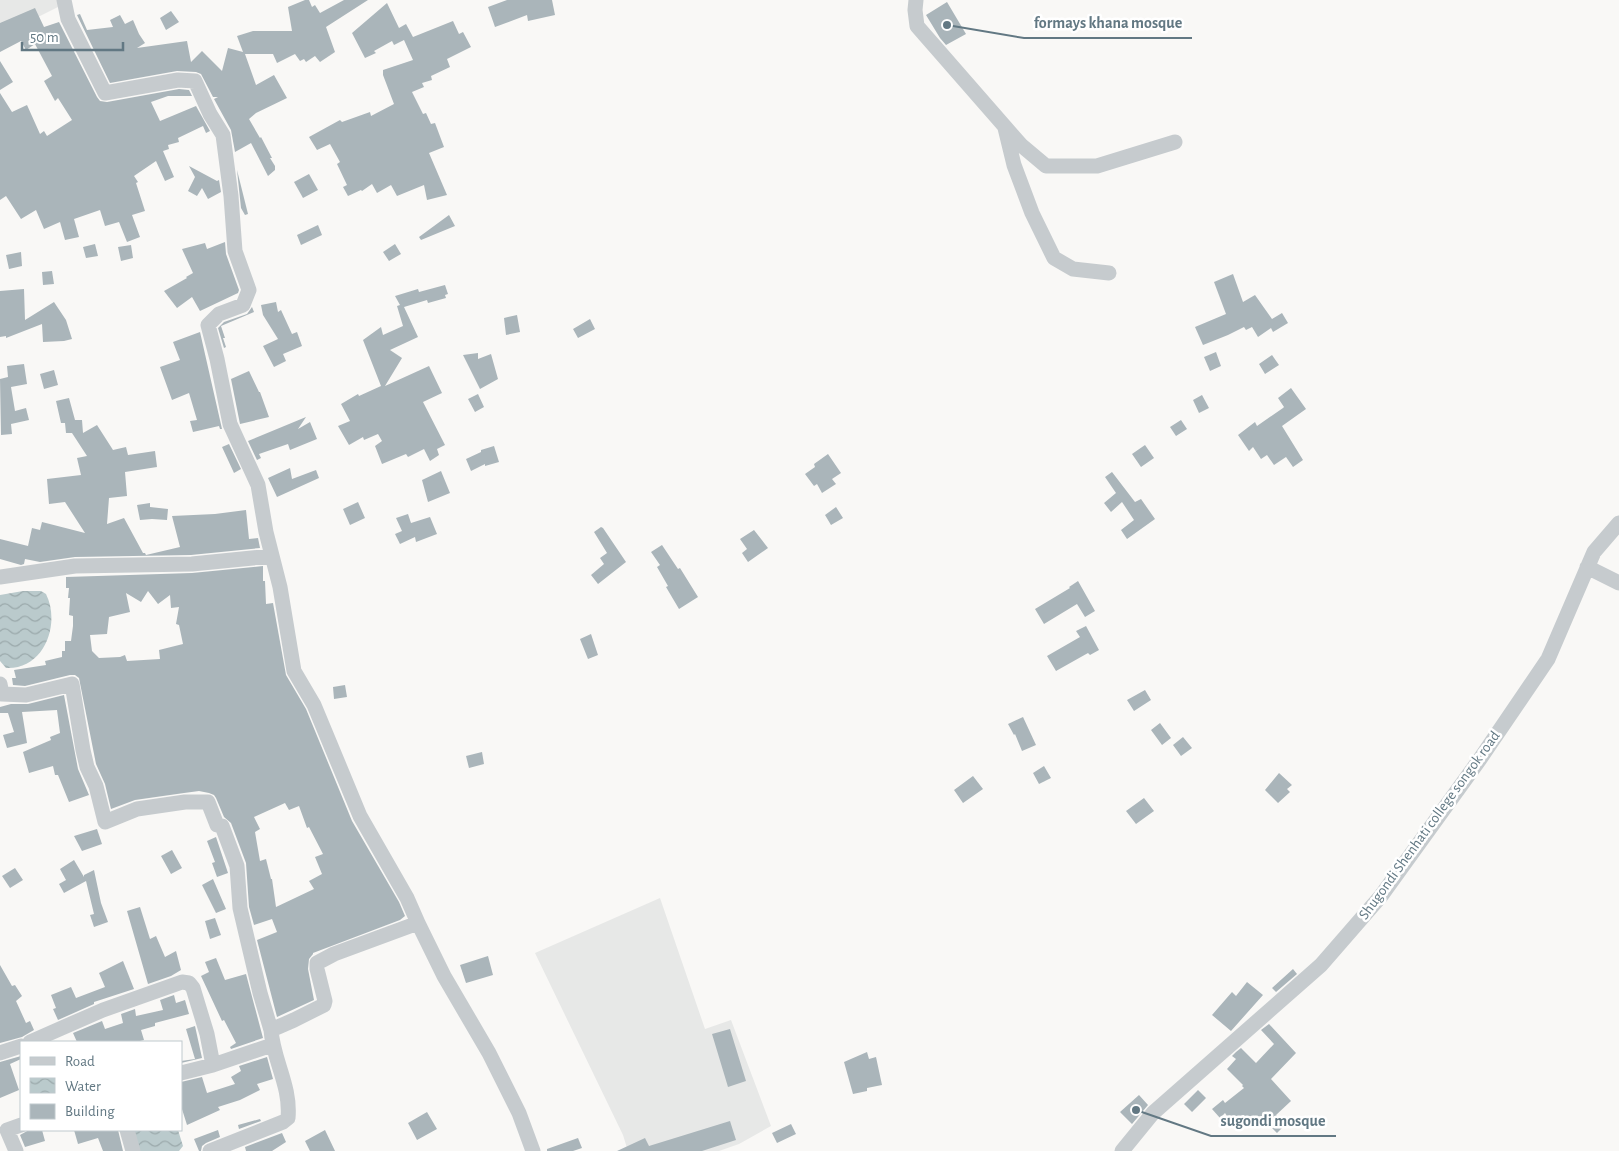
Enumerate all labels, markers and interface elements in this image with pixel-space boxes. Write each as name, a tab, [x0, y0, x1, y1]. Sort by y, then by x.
callout: formays khana mosque	[1024, 7, 1192, 38]
text: formays khana mosque	[1034, 15, 1183, 32]
scale bar	[22, 20, 124, 52]
text: 50 m	[30, 30, 59, 45]
street label: Shugondi Shenhati college songok road	[1356, 728, 1503, 922]
legend	[20, 1041, 182, 1131]
text: Road	[65, 1054, 95, 1069]
text: Water	[65, 1079, 101, 1094]
text: Building	[65, 1104, 115, 1119]
callout: sugondi mosque	[1211, 1105, 1336, 1136]
text: sugondi mosque	[1221, 1113, 1326, 1129]

